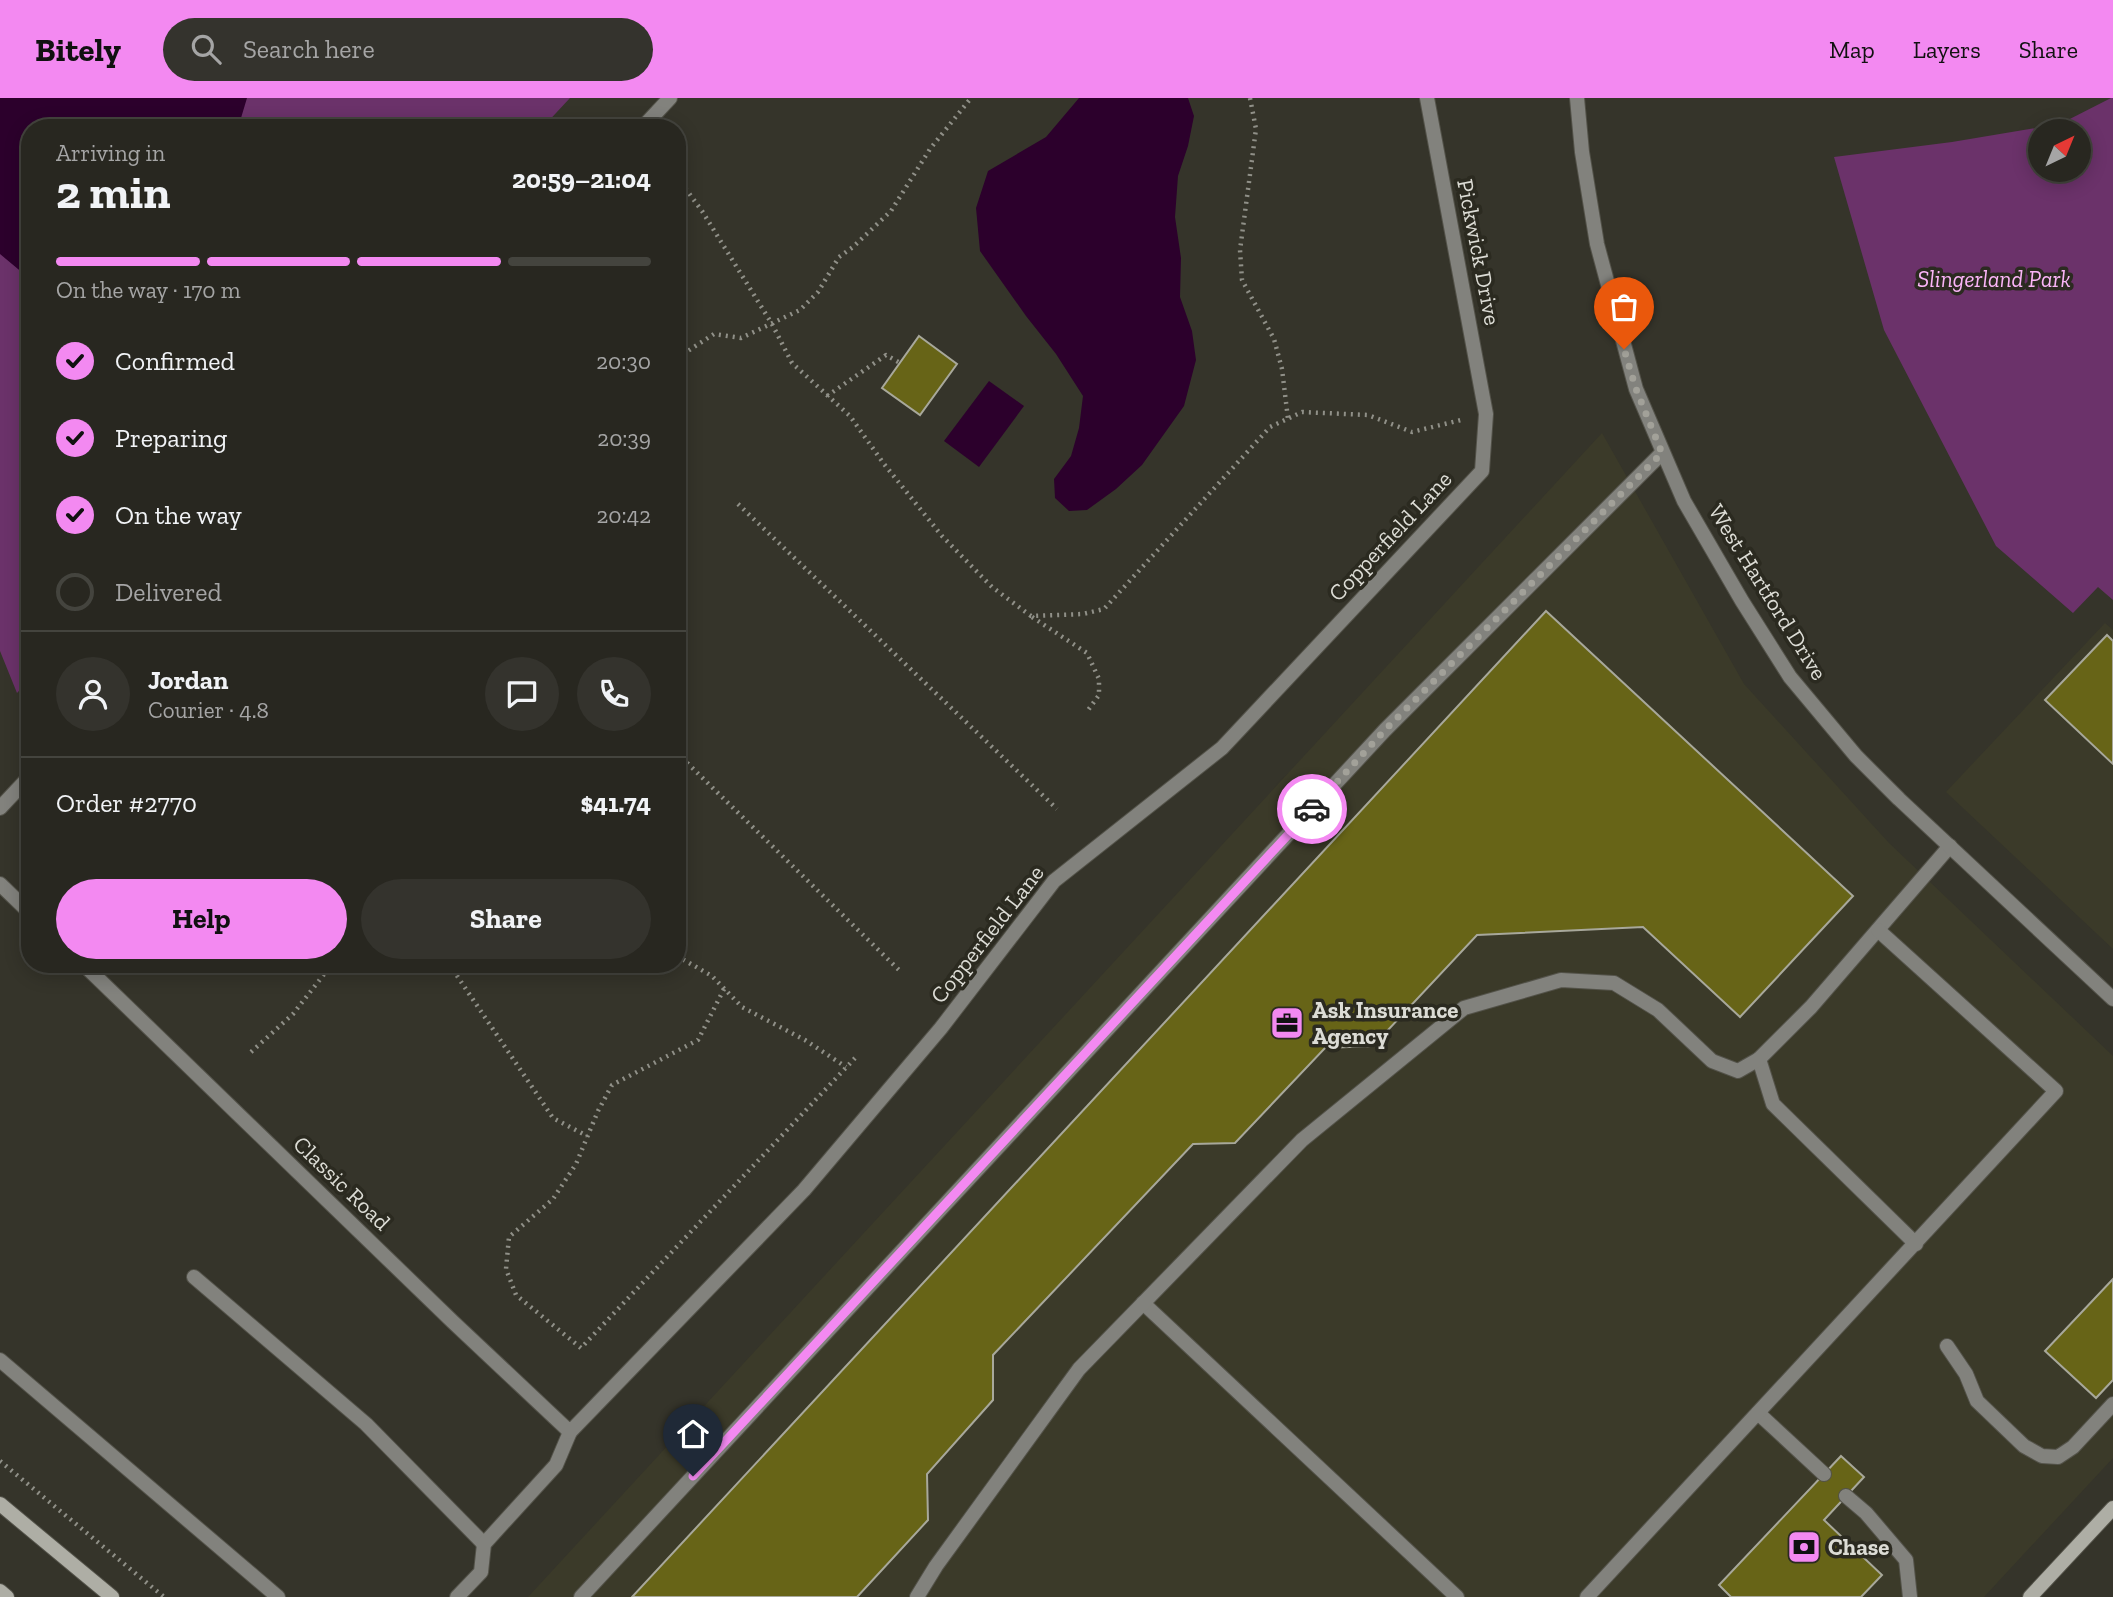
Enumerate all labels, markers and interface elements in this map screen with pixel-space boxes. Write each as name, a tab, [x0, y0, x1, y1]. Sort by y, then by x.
search box	[163, 18, 653, 81]
text: Bitely	[35, 30, 121, 69]
icon: search	[187, 30, 225, 68]
text: Search here	[243, 33, 375, 65]
text: Map	[1829, 35, 1875, 64]
text: Layers	[1913, 35, 1981, 64]
text: Share	[2019, 35, 2078, 64]
north arrow	[2028, 119, 2091, 182]
map controls	[2028, 119, 2091, 182]
text: Arriving in	[56, 139, 165, 167]
text: 20:59–21:04	[512, 163, 651, 195]
text: 2 min	[56, 165, 171, 220]
street label: Pickwick Drive	[1451, 177, 1507, 327]
park label: Slingerland Park	[1917, 265, 2071, 293]
text: On the way · 170 m	[56, 276, 241, 304]
pin	[1594, 277, 1654, 349]
icon: bag	[1605, 288, 1643, 326]
icon: check	[56, 342, 94, 380]
text: Confirmed	[115, 345, 235, 377]
text: 20:30	[596, 347, 651, 375]
icon: check	[56, 419, 94, 457]
text: Preparing	[115, 422, 227, 454]
text: 20:39	[597, 424, 651, 452]
street label: Copperfield Lane	[1322, 465, 1458, 607]
icon: check	[56, 496, 94, 534]
text: On the way	[115, 499, 242, 531]
street label: West Hartford Drive	[1703, 499, 1833, 685]
text: 20:42	[597, 501, 651, 529]
text: Delivered	[115, 576, 222, 608]
button: person	[56, 657, 130, 731]
button: chat	[485, 657, 559, 731]
button: phone	[577, 657, 651, 731]
text: Jordan	[148, 664, 228, 696]
text: Courier · 4.8	[148, 696, 269, 724]
courier	[1277, 774, 1347, 844]
text: Order #2770	[56, 787, 197, 819]
text: $41.74	[580, 787, 651, 819]
icon: car	[1293, 790, 1331, 828]
street label: Copperfield Lane	[924, 859, 1050, 1009]
button: Help	[56, 879, 347, 959]
button: Share	[361, 879, 651, 959]
place label: Ask Insurance Agency	[1312, 996, 1458, 1050]
office icon: Ask Insurance Agency	[1268, 1004, 1306, 1042]
street label: Classic Road	[288, 1130, 397, 1236]
pin	[663, 1404, 723, 1476]
icon: home	[674, 1415, 712, 1453]
bank icon: Chase	[1785, 1528, 1823, 1566]
place label: Chase	[1828, 1533, 1889, 1561]

